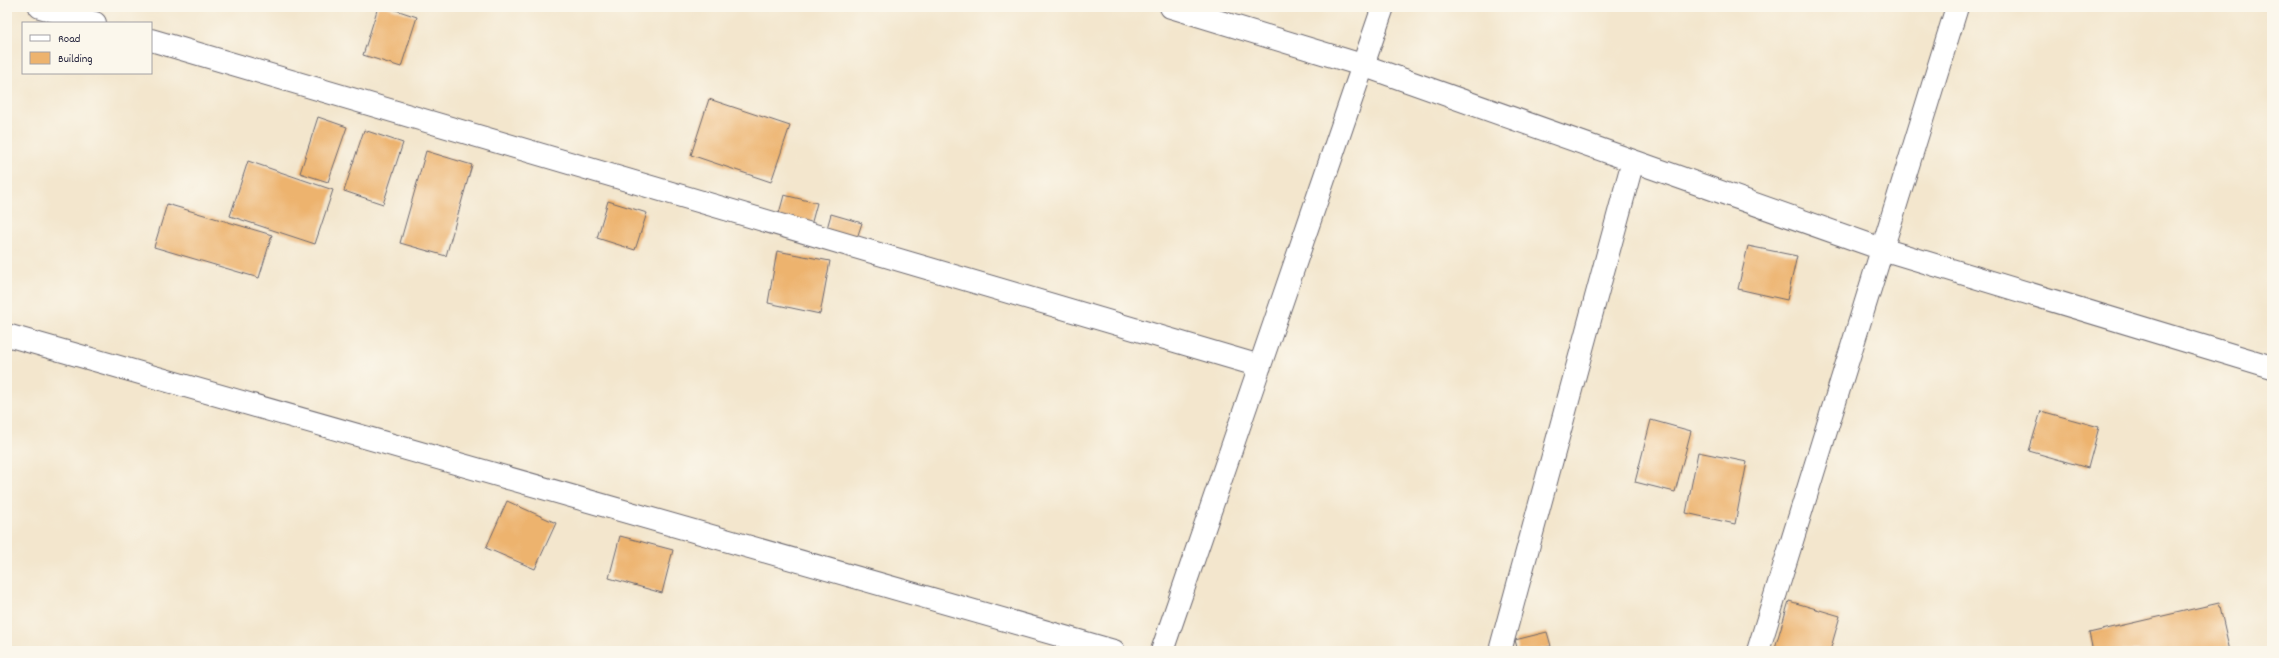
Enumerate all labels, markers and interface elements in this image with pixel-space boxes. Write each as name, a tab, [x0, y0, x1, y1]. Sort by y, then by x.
legend	[22, 22, 152, 74]
text: Road	[58, 31, 80, 48]
text: Building	[58, 51, 93, 68]

